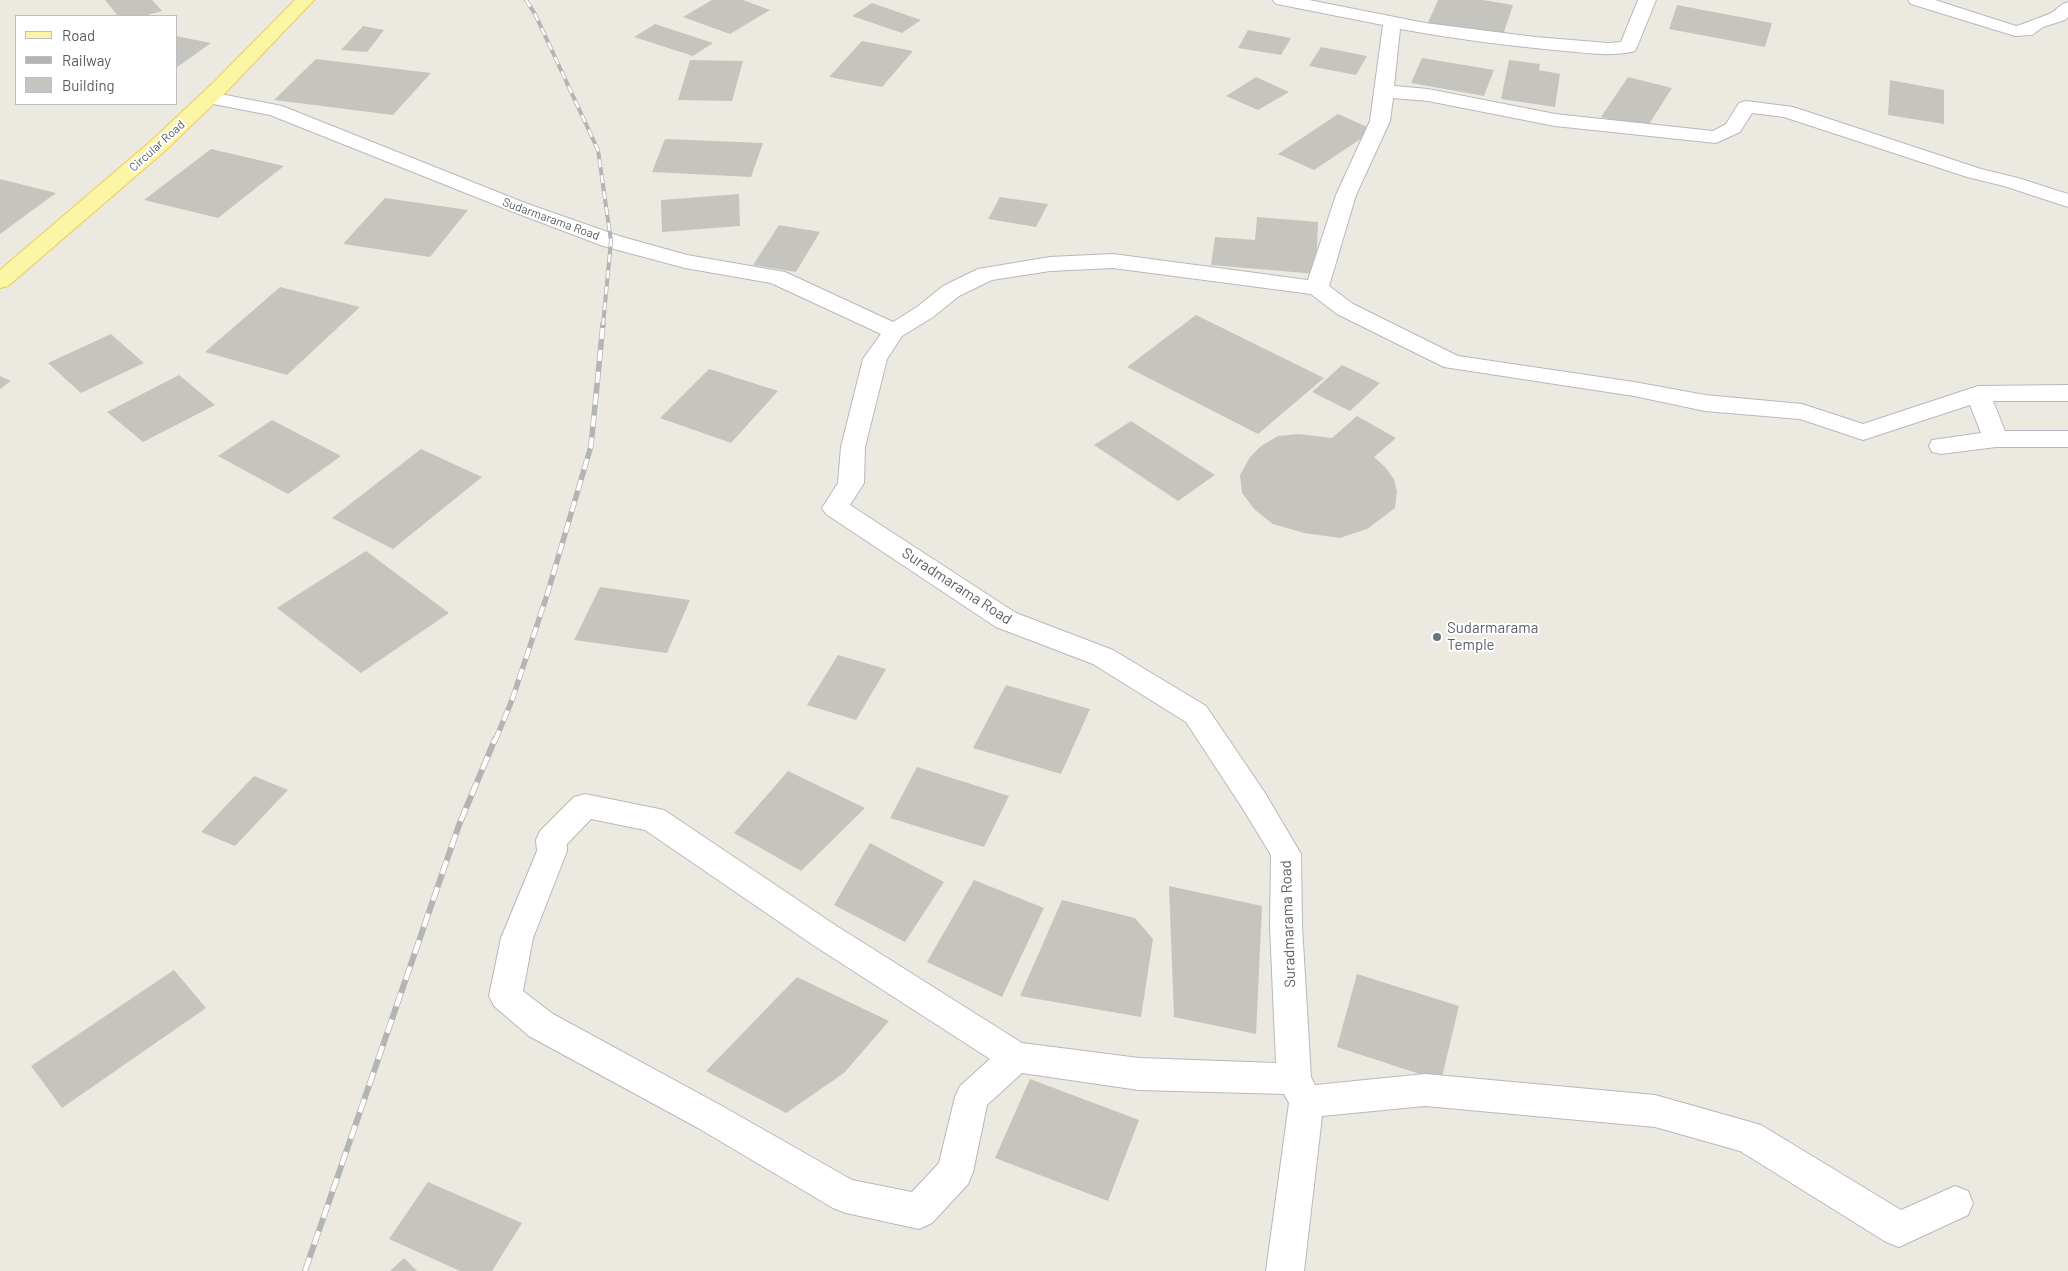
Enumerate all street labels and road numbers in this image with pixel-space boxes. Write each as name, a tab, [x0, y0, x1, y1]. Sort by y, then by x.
street label: Circular Road	[126, 117, 188, 175]
street label: Sudarmarama Road	[501, 195, 601, 243]
street label: Suradmarama Road	[899, 544, 1015, 628]
street label: Suradmarama Road	[1277, 860, 1299, 988]

